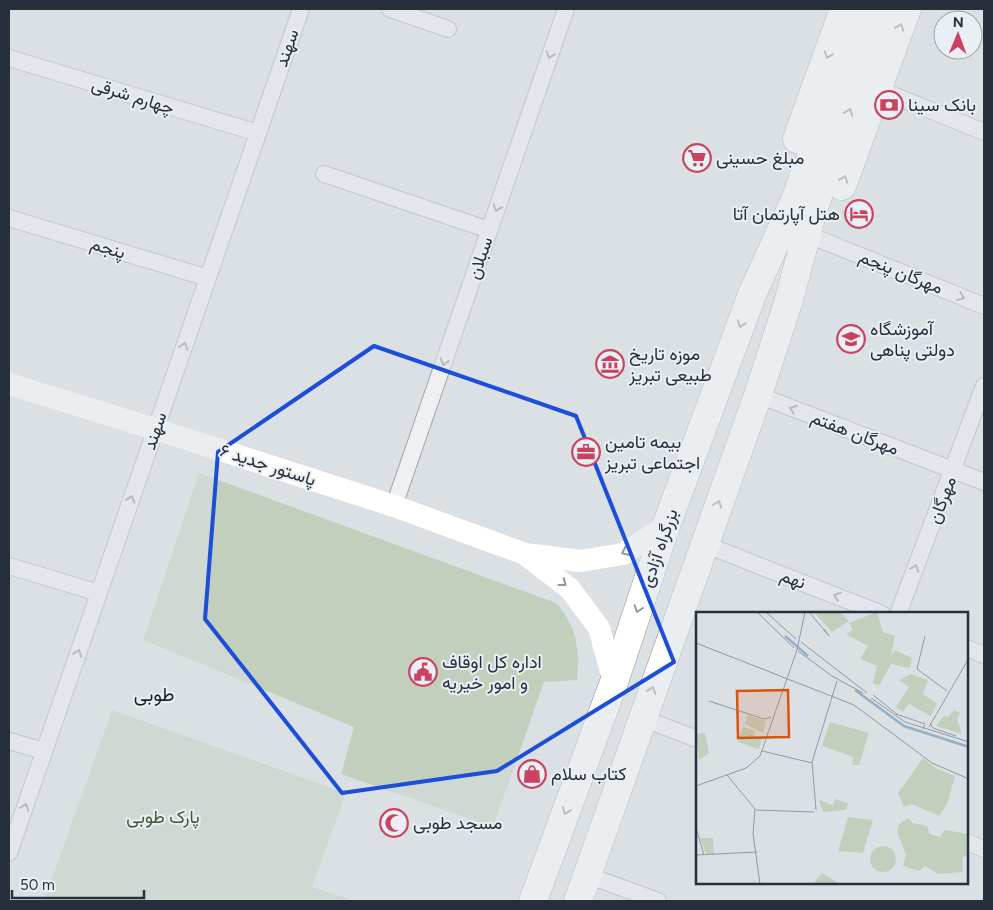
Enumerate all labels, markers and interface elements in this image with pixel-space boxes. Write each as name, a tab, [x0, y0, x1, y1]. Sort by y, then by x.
north arrow	[933, 10, 983, 60]
text: N	[953, 14, 964, 31]
one-way arrow	[894, 23, 904, 32]
street label: سهند	[270, 26, 304, 70]
one-way arrow	[546, 50, 556, 59]
one-way arrow	[824, 50, 834, 58]
street label: چهارم شرقی	[89, 73, 177, 120]
bank icon: بانک سینا	[874, 90, 904, 120]
place label: بانک سینا	[908, 94, 976, 116]
one-way arrow	[843, 108, 853, 116]
supermarket icon: مبلغ حسینی	[682, 143, 712, 173]
place label: مبلغ حسینی	[716, 147, 804, 170]
one-way arrow	[838, 175, 848, 184]
hotel icon: هتل آپارتمان آتا	[844, 199, 874, 229]
place label: هتل آپارتمان آتا	[733, 203, 840, 226]
one-way arrow	[493, 204, 503, 212]
street label: پنجم	[88, 232, 128, 265]
street label: سبلان	[463, 234, 497, 282]
street label: مهرگان پنجم	[855, 245, 946, 300]
one-way arrow	[956, 290, 965, 301]
place label: آموزشگاه دولتی پناهی	[870, 318, 955, 362]
one-way arrow	[737, 319, 747, 328]
school or university icon: آموزشگاه دولتی پناهی	[836, 324, 866, 354]
one-way arrow	[178, 342, 188, 351]
place label: موزه تاریخ طبیعی تبریز	[628, 343, 712, 386]
museum icon: موزه تاریخ طبیعی تبریز	[595, 349, 625, 379]
one-way arrow	[439, 357, 449, 366]
one-way arrow	[790, 405, 798, 415]
street label: مهرگان هفتم	[808, 406, 902, 461]
street label: سهند	[138, 409, 172, 453]
place label: بیمه تامین اجتماعی تبریز	[604, 431, 700, 474]
office icon: بیمه تامین اجتماعی تبریز	[571, 437, 601, 467]
street label: پاستور جدید ۶	[217, 439, 319, 492]
street label: مهرگان	[923, 473, 961, 527]
one-way arrow	[125, 496, 135, 504]
one-way arrow	[712, 500, 722, 509]
street label: بزرگراه آزادی	[635, 506, 683, 590]
one-way arrow	[621, 545, 630, 555]
street label: نهم	[777, 564, 809, 595]
one-way arrow	[909, 564, 920, 573]
one-way arrow	[557, 578, 566, 586]
one-way arrow	[833, 592, 841, 602]
one-way arrow	[634, 604, 644, 613]
inset map	[696, 612, 968, 885]
one-way arrow	[72, 649, 82, 658]
place label: اداره کل اوقاف و امور خیریه	[442, 651, 542, 694]
public building icon: اداره کل اوقاف و امور خیریه	[408, 657, 438, 687]
district label: طوبی	[134, 683, 174, 706]
one-way arrow	[646, 687, 656, 695]
shop icon: کتاب سلام	[517, 759, 547, 789]
place label: کتاب سلام	[551, 763, 627, 786]
one-way arrow	[19, 803, 29, 811]
park label: پارک طوبی	[126, 806, 200, 829]
one-way arrow	[562, 807, 572, 815]
mosque icon: مسجد طوبی	[379, 808, 409, 838]
place label: مسجد طوبی	[413, 812, 502, 834]
scale bar	[12, 868, 145, 900]
text: 50 m	[20, 876, 55, 894]

